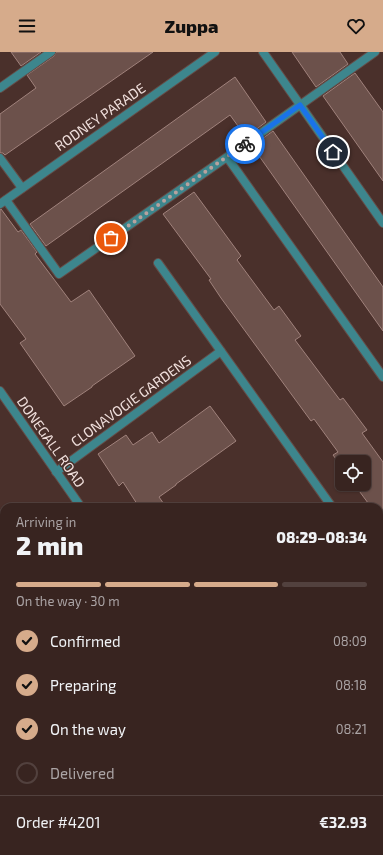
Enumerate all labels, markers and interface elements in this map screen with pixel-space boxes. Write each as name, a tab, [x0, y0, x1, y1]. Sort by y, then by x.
icon: menu	[16, 15, 38, 37]
text: Zuppa	[164, 15, 219, 37]
icon: heart	[345, 15, 367, 37]
street label: RODNEY PARADE	[51, 79, 148, 154]
courier	[225, 124, 265, 164]
icon: bike	[234, 133, 256, 155]
pin	[316, 135, 350, 169]
icon: home	[322, 141, 344, 163]
pin	[94, 221, 128, 255]
icon: bag	[100, 227, 122, 249]
street label: CLONAVOGIE GARDENS	[67, 351, 194, 450]
street label: DONEGALL ROAD	[14, 393, 89, 490]
map controls	[335, 455, 371, 491]
button: locate	[335, 455, 371, 491]
text: Arriving in	[16, 514, 76, 530]
text: 08:29–08:34	[276, 528, 367, 546]
text: 2 min	[16, 529, 83, 560]
text: On the way · 30 m	[16, 593, 120, 609]
icon: check	[16, 630, 38, 652]
text: Confirmed	[50, 632, 121, 650]
text: 08:09	[333, 633, 367, 649]
icon: check	[16, 674, 38, 696]
text: Preparing	[50, 676, 116, 694]
text: 08:18	[335, 677, 367, 693]
icon: check	[16, 718, 38, 740]
text: On the way	[50, 720, 126, 738]
text: 08:21	[336, 721, 367, 737]
text: Delivered	[50, 764, 115, 782]
text: Order #4201	[16, 813, 101, 831]
text: €32.93	[319, 813, 367, 831]

